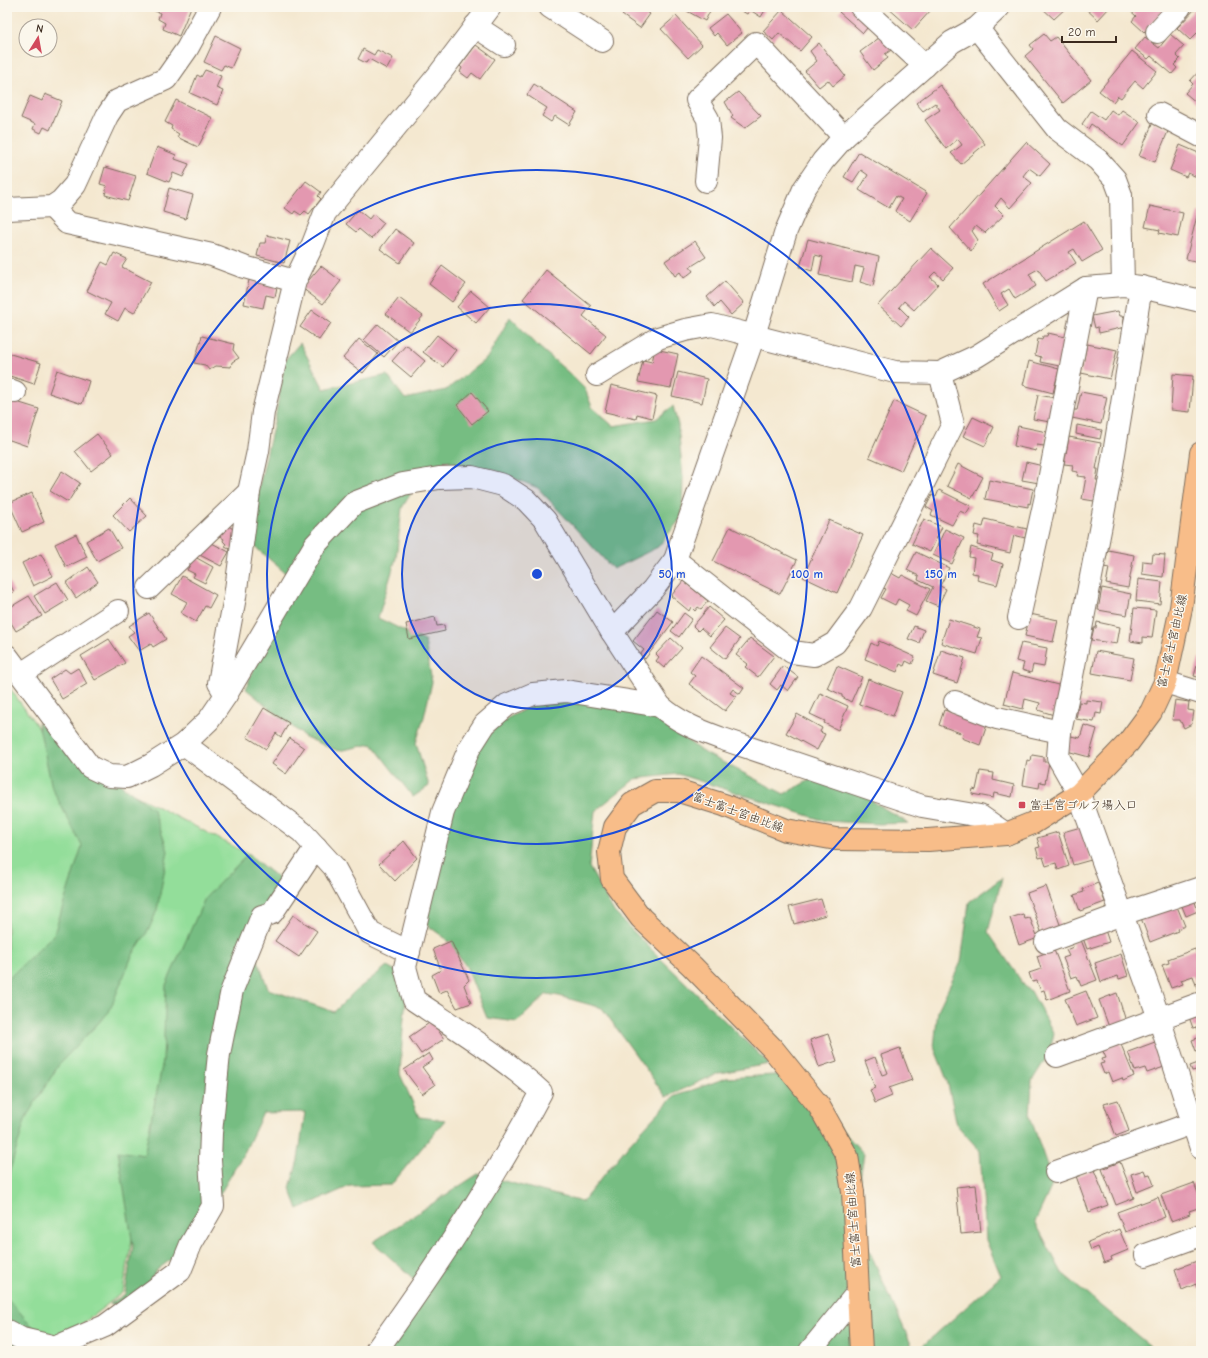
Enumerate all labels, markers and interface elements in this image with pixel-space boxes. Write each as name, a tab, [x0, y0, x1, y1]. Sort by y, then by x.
north arrow	[18, 18, 58, 58]
scale bar	[1062, 18, 1116, 44]
text: N	[35, 22, 45, 36]
text: 20 m	[1068, 25, 1096, 39]
centre of rings	[530, 567, 544, 581]
text: 50 m	[658, 567, 686, 581]
text: 100 m	[791, 567, 823, 581]
text: 150 m	[925, 567, 957, 581]
street label: 富士富士宮由比線	[1154, 593, 1190, 689]
street label: 富士富士宮由比線	[690, 789, 786, 835]
place label: 富士宮ゴルフ場入口	[1030, 798, 1138, 812]
marker: 富士宮ゴルフ場入口	[1017, 800, 1027, 810]
street label: 富士富士宮由比線	[843, 1172, 863, 1268]

